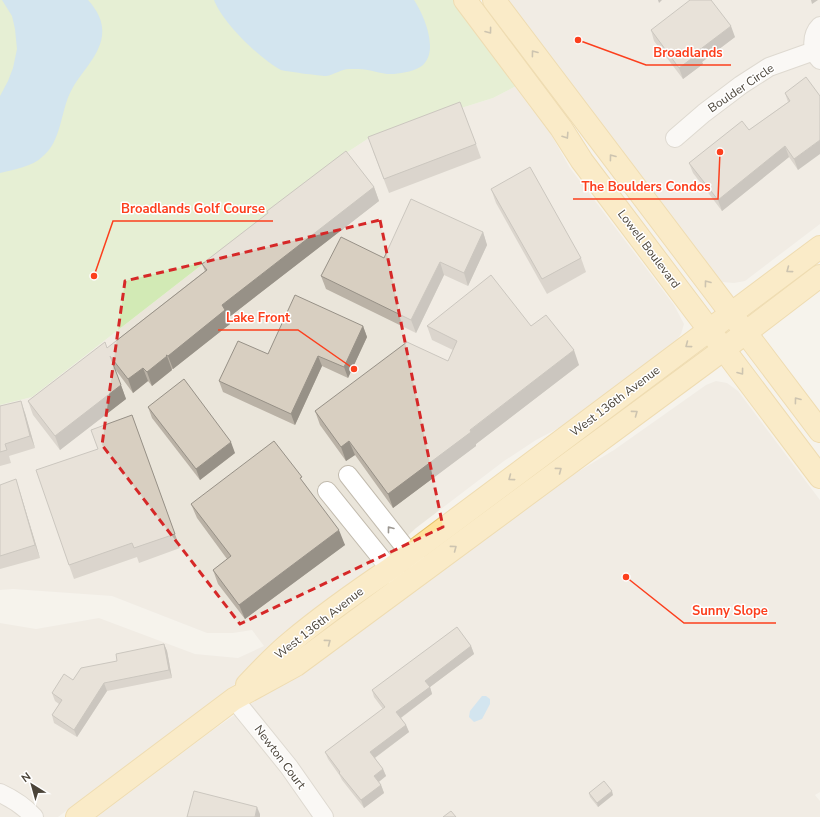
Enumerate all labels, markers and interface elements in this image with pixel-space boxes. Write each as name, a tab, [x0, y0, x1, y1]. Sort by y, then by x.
one-way arrow	[484, 27, 491, 34]
callout: Broadlands	[646, 40, 731, 65]
text: Broadlands	[653, 44, 723, 62]
one-way arrow	[532, 50, 539, 57]
street label: Boulder Circle	[705, 60, 777, 116]
one-way arrow	[561, 132, 569, 139]
one-way arrow	[610, 154, 617, 161]
callout: The Boulders Condos	[573, 174, 718, 199]
text: The Boulders Condos	[581, 178, 711, 196]
callout: Broadlands Golf Course	[113, 196, 273, 221]
text: Broadlands Golf Course	[121, 200, 265, 218]
street label: Lowell Boulevard	[614, 206, 684, 292]
one-way arrow	[786, 265, 793, 272]
one-way arrow	[705, 280, 712, 287]
callout: Lake Front	[218, 305, 298, 330]
text: Lake Front	[226, 309, 291, 327]
one-way arrow	[686, 340, 693, 347]
street label: West 136th Avenue	[567, 362, 663, 440]
one-way arrow	[736, 367, 743, 374]
one-way arrow	[794, 397, 801, 404]
one-way arrow	[631, 411, 638, 418]
one-way arrow	[554, 468, 561, 475]
one-way arrow	[508, 474, 515, 481]
one-way arrow	[388, 527, 395, 534]
one-way arrow	[450, 546, 457, 553]
street label: West 136th Avenue	[271, 583, 367, 663]
callout: Sunny Slope	[684, 598, 776, 623]
text: Sunny Slope	[692, 602, 768, 620]
one-way arrow	[323, 640, 330, 647]
street label: Newton Court	[251, 722, 310, 793]
north arrow	[12, 765, 52, 805]
text: N	[18, 769, 34, 786]

